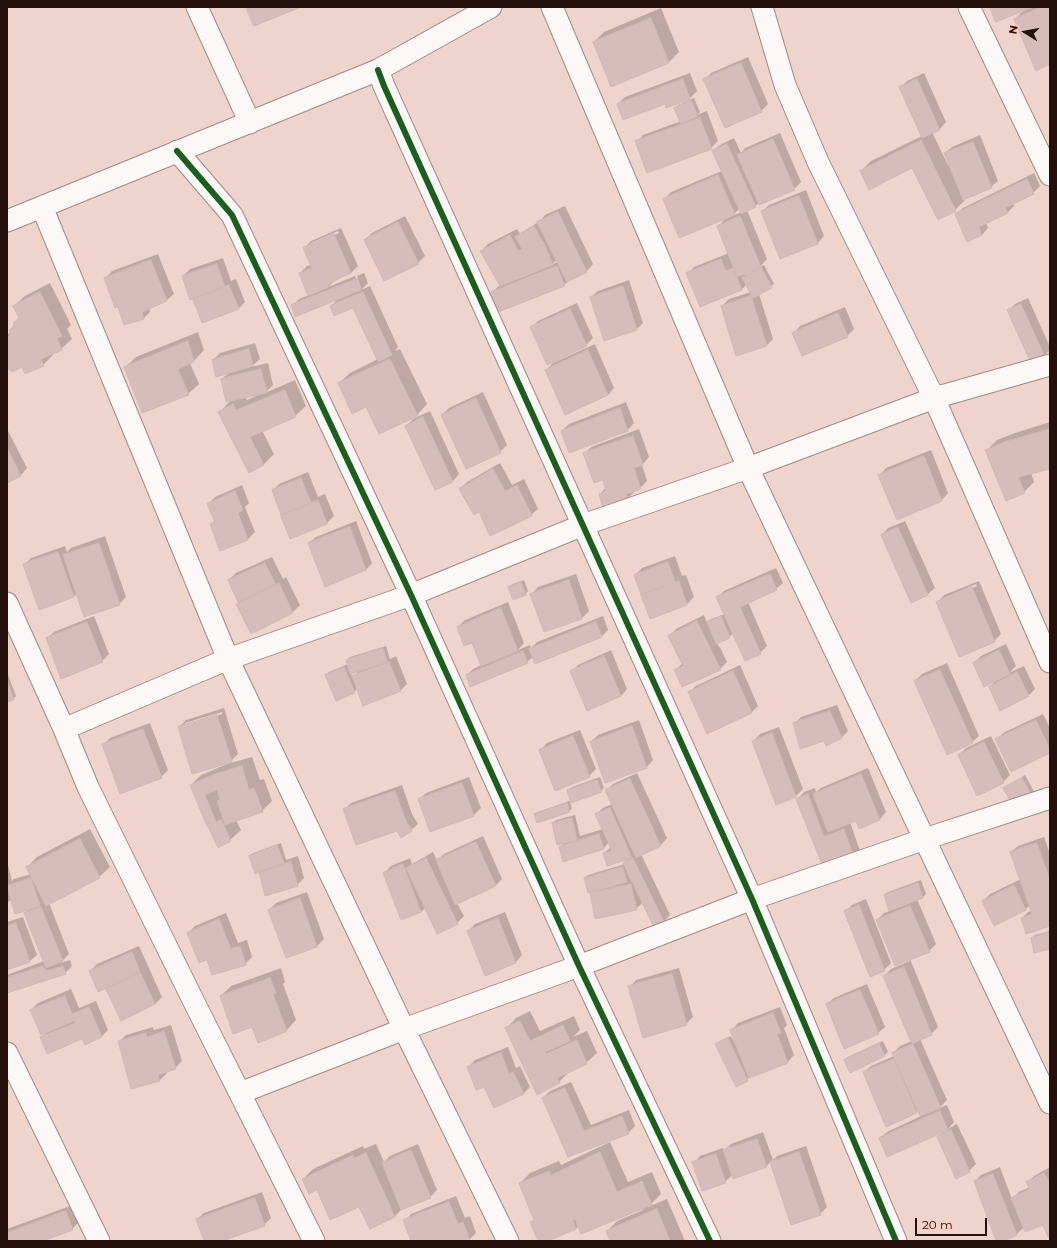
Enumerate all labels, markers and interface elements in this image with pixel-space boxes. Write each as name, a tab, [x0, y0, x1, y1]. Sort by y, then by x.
north arrow	[1005, 12, 1045, 52]
text: N	[1005, 24, 1021, 35]
scale bar	[917, 1210, 989, 1236]
text: 20 m	[922, 1217, 953, 1232]

